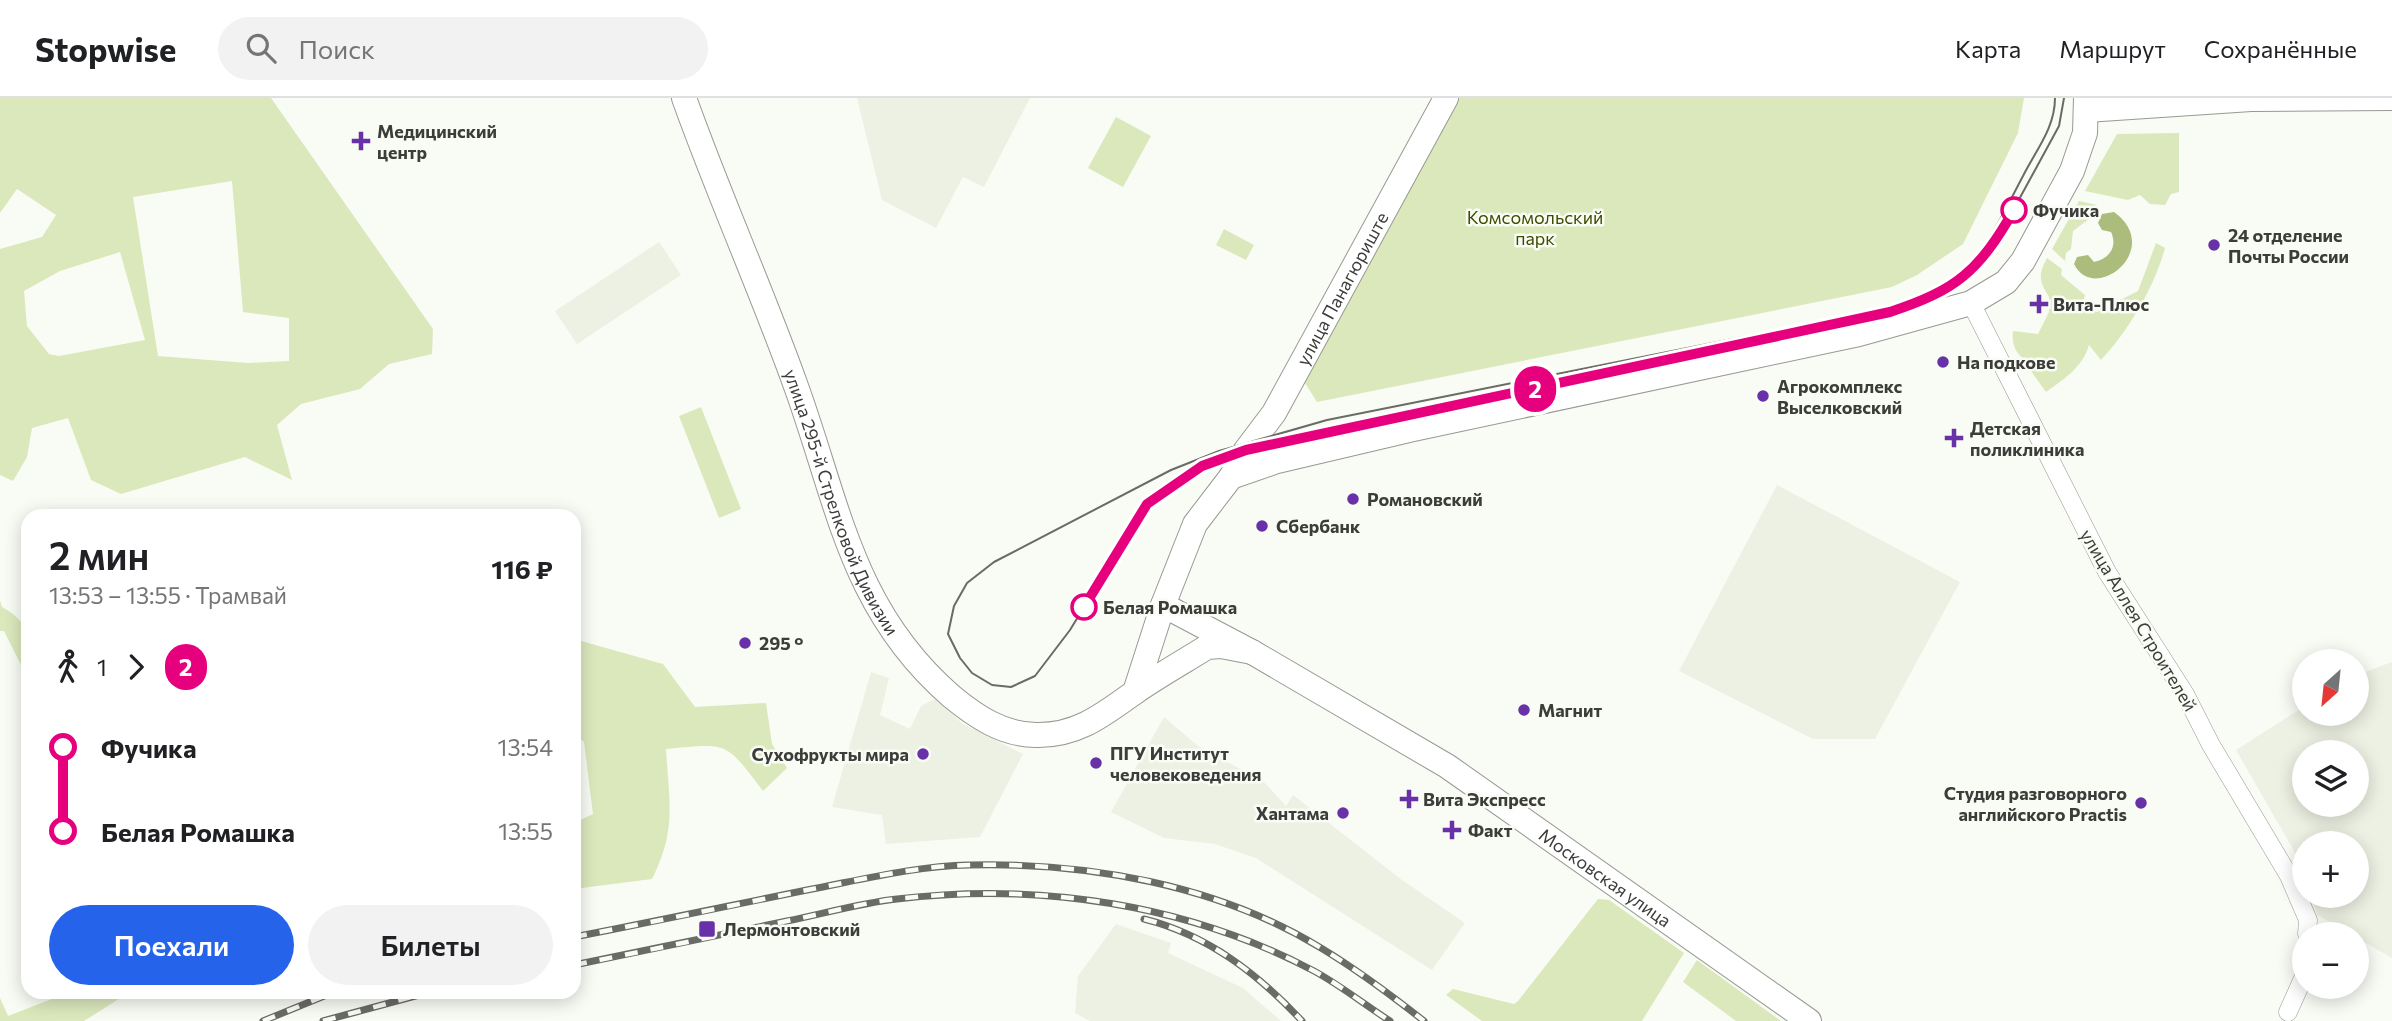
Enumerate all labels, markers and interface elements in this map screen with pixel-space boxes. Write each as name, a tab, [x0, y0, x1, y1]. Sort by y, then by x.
search box	[218, 17, 708, 80]
text: Stopwise	[35, 28, 176, 69]
icon: search	[242, 29, 280, 67]
text: Поиск	[298, 33, 375, 64]
text: Карта	[1955, 34, 2021, 63]
text: Маршрут	[2059, 34, 2166, 63]
text: Сохранённые	[2204, 34, 2357, 63]
place label: Медицинский центр	[377, 120, 497, 163]
marker: Медицинский центр	[351, 131, 371, 151]
marker: Фучика	[2001, 197, 2027, 223]
place label: Фучика	[2033, 199, 2099, 221]
park label: Комсомольский парк	[1467, 206, 1603, 249]
street label: улица Панагюриште	[1291, 208, 1393, 369]
place label: 24 отделение Почты России	[2228, 224, 2349, 267]
marker: 24 отделение Почты России	[2206, 237, 2222, 253]
place label: Вита-Плюс	[2053, 293, 2149, 315]
marker: Вита-Плюс	[2031, 296, 2047, 312]
place label: На подкове	[1957, 351, 2055, 373]
marker: На подкове	[1935, 354, 1951, 370]
street label: улица 295-й Стрелковой Дивизии	[780, 366, 904, 639]
line badge: 2	[1512, 366, 1558, 412]
text: 2	[1528, 374, 1542, 403]
place label: Агрокомплекс Выселковский	[1777, 375, 1902, 418]
marker: Агрокомплекс Выселковский	[1755, 388, 1771, 404]
place label: Детская поликлиника	[1970, 417, 2084, 460]
marker: Детская поликлиника	[1944, 428, 1964, 448]
place label: Романовский	[1367, 488, 1483, 510]
marker: Романовский	[1345, 491, 1361, 507]
place label: Сбербанк	[1276, 515, 1361, 537]
marker: Сбербанк	[1254, 518, 1270, 534]
street label: улица Аллея Строителей	[2076, 525, 2202, 715]
text: 2 мин	[49, 531, 149, 578]
text: 116 ₽	[491, 553, 553, 584]
text: 13:53 – 13:55 · Трамвай	[49, 581, 287, 609]
marker: Белая Ромашка	[1071, 594, 1097, 620]
place label: Белая Ромашка	[1103, 596, 1237, 618]
place label: 295 °	[759, 632, 803, 654]
marker: 295 °	[737, 635, 753, 651]
icon: walk	[49, 648, 87, 686]
icon: forward	[117, 648, 155, 686]
north arrow	[2292, 649, 2370, 726]
map controls	[2292, 649, 2369, 999]
text: 2	[179, 652, 193, 681]
text: 1	[97, 653, 107, 681]
place label: Магнит	[1538, 699, 1602, 721]
marker: Магнит	[1516, 702, 1532, 718]
text: Фучика	[101, 732, 196, 763]
text: 13:54	[498, 733, 553, 761]
button: layers	[2292, 740, 2369, 817]
place label: ПГУ Институт человековедения	[1110, 742, 1262, 785]
place label: Сухофрукты мира	[752, 743, 909, 765]
marker: Сухофрукты мира	[915, 746, 931, 762]
marker: ПГУ Институт человековедения	[1088, 755, 1104, 771]
place label: Студия разговорного английского Practis	[1944, 782, 2127, 825]
place label: Вита Экспресс	[1423, 788, 1546, 810]
marker: Вита Экспресс	[1401, 791, 1417, 807]
marker: Студия разговорного английского Practis	[2133, 795, 2149, 811]
place label: Хантама	[1256, 802, 1329, 824]
marker: Хантама	[1335, 805, 1351, 821]
text: Белая Ромашка	[101, 816, 295, 847]
text: 13:55	[498, 817, 553, 845]
place label: Факт	[1468, 819, 1513, 841]
marker: Факт	[1442, 820, 1462, 840]
street label: Московская улица	[1535, 823, 1675, 931]
button: +	[2292, 831, 2369, 908]
button: Поехали	[49, 905, 294, 985]
button: Билеты	[308, 905, 553, 985]
place label: Лермонтовский	[723, 918, 860, 940]
marker: Лермонтовский	[697, 919, 717, 939]
button: −	[2292, 922, 2369, 999]

